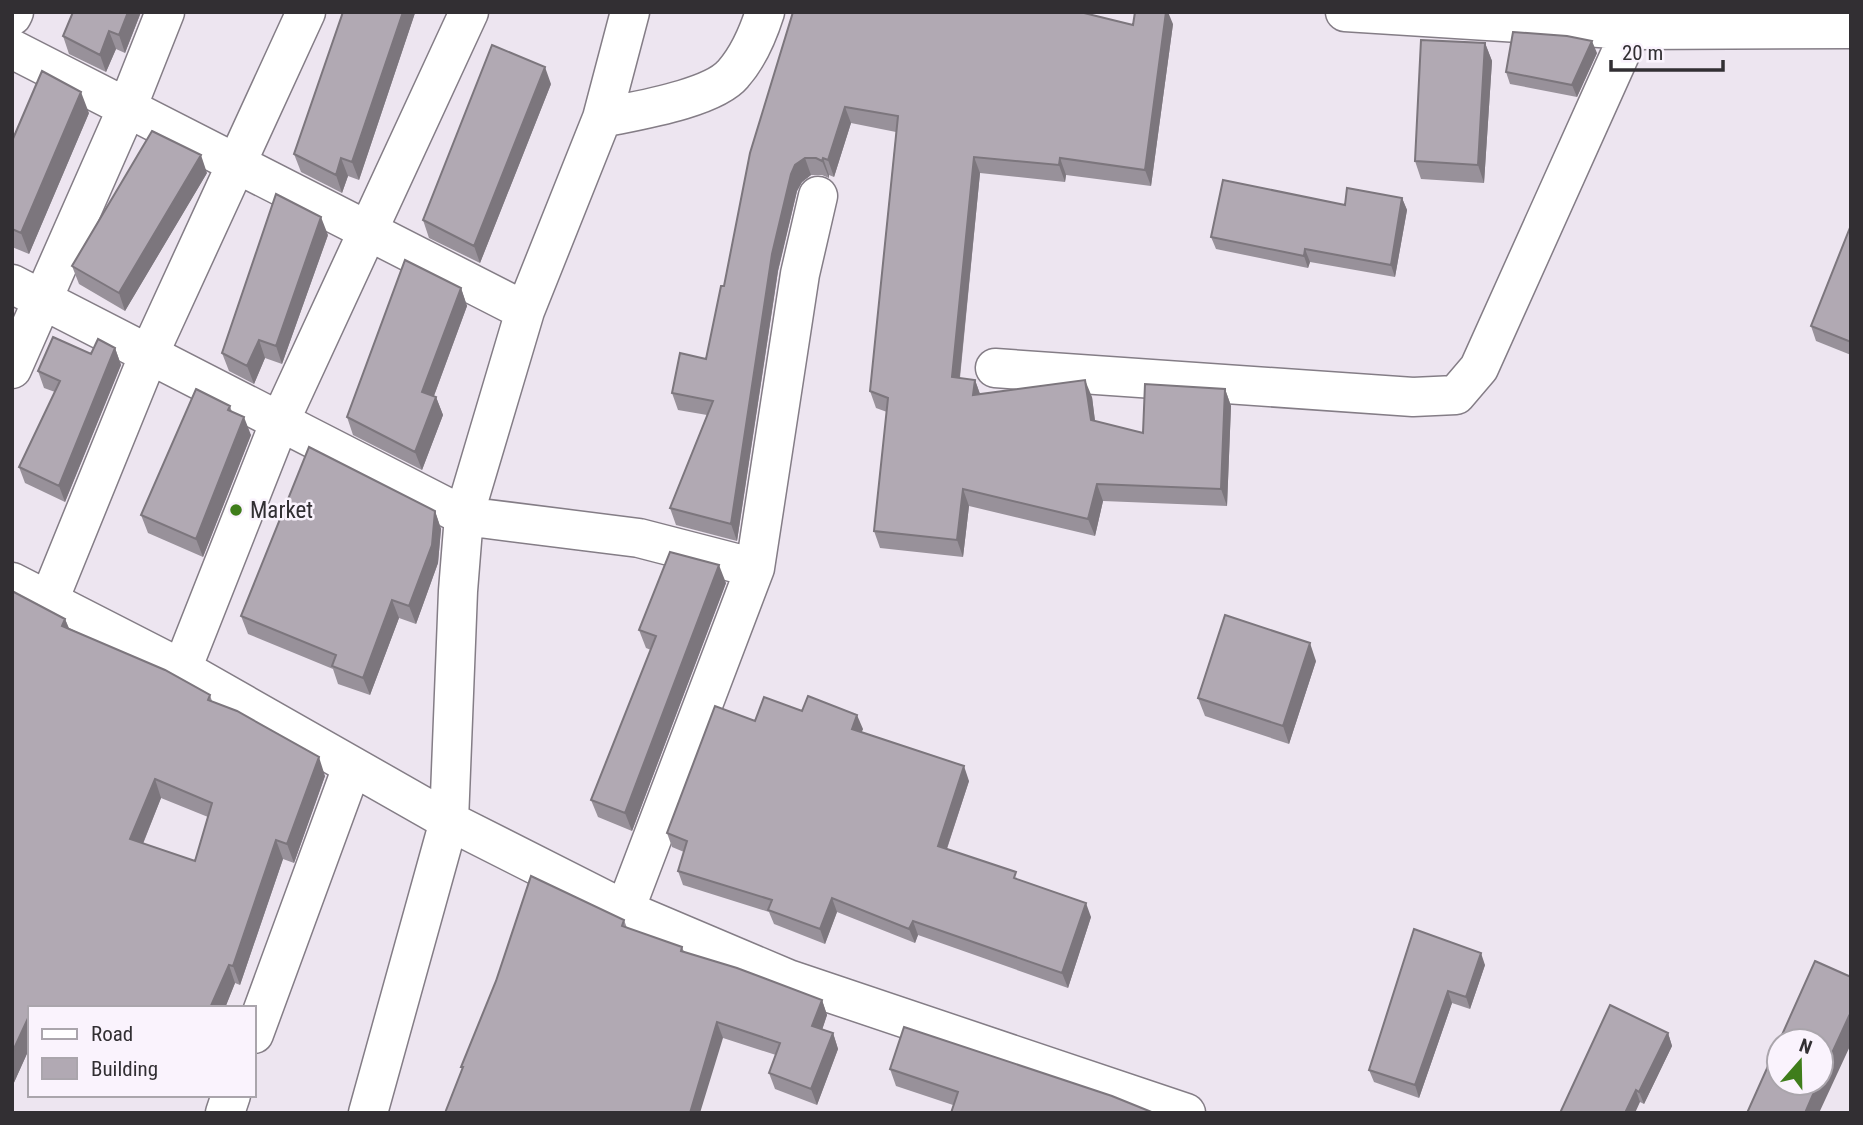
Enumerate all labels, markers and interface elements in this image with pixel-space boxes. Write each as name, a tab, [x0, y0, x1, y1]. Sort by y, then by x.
scale bar	[1611, 28, 1723, 72]
text: 20 m	[1622, 41, 1663, 65]
place label: Market	[250, 497, 313, 524]
marker: Market	[228, 502, 244, 518]
legend	[28, 1006, 256, 1097]
text: Road	[91, 1022, 133, 1046]
north arrow	[1765, 1027, 1835, 1097]
text: N	[1796, 1034, 1815, 1059]
text: Building	[91, 1057, 158, 1081]

